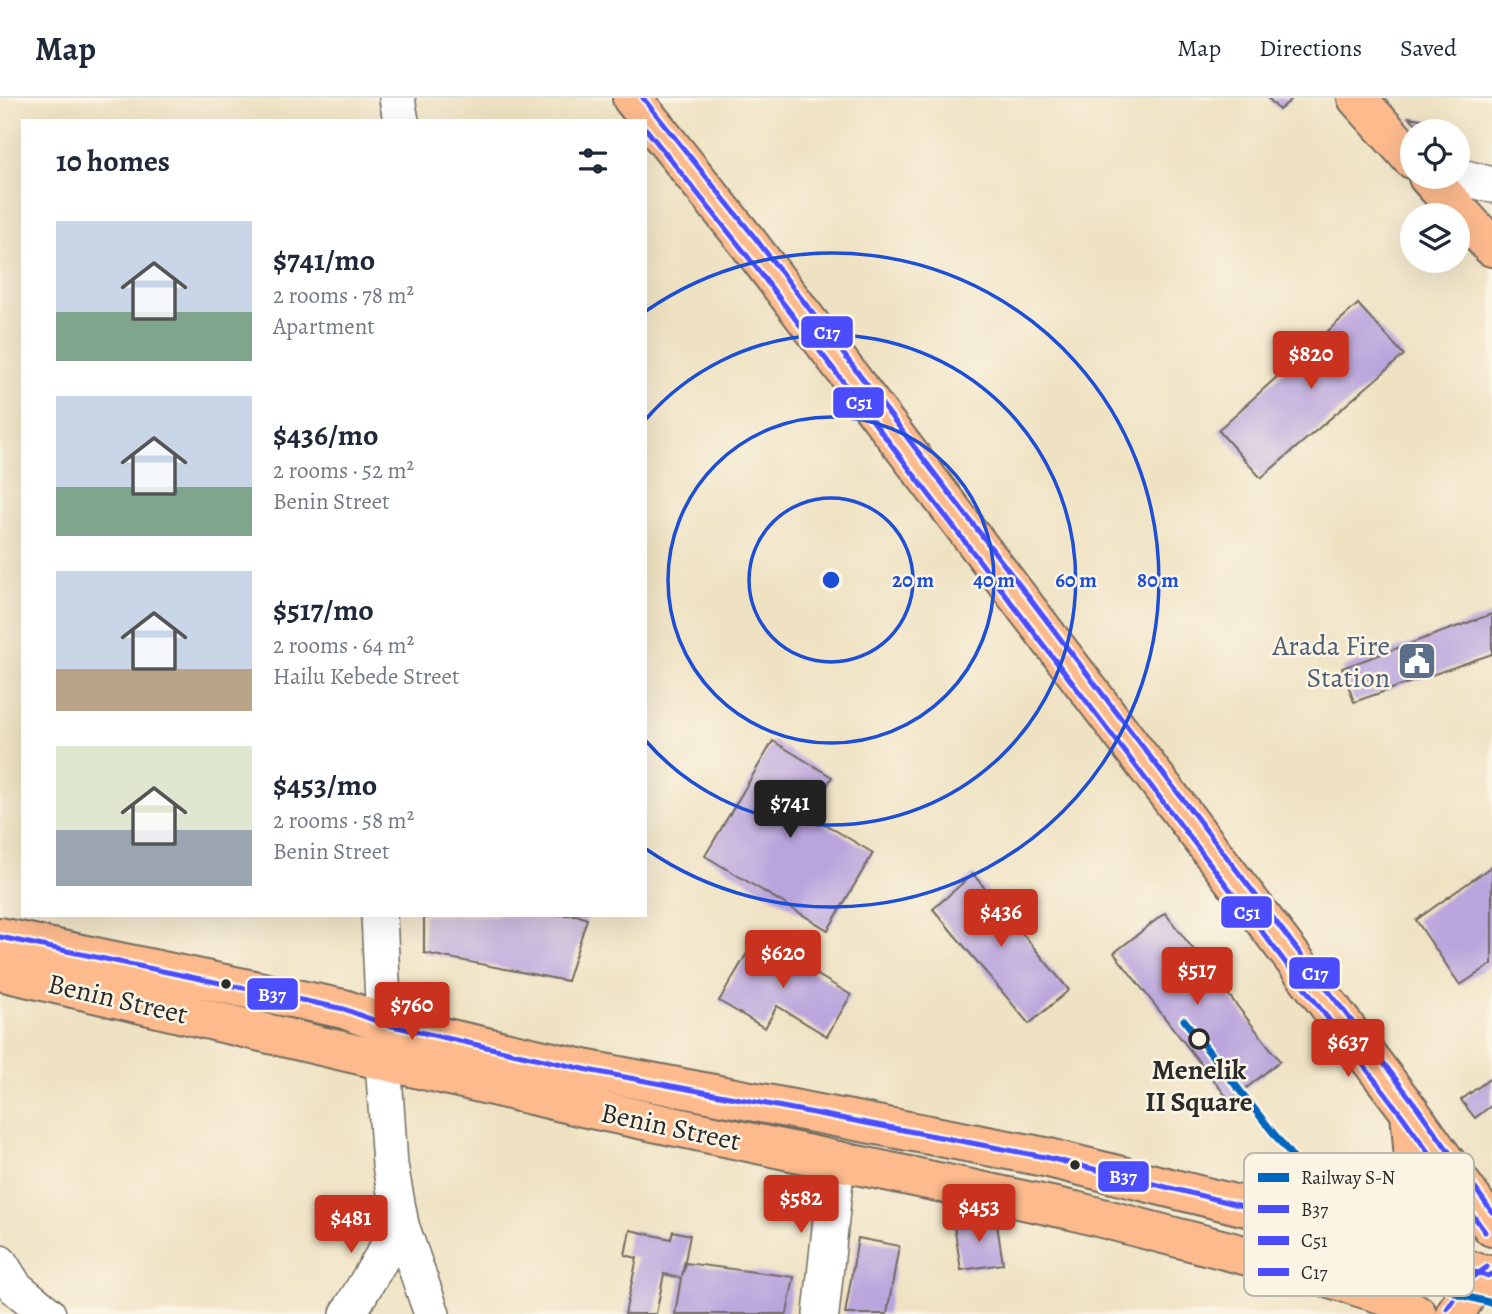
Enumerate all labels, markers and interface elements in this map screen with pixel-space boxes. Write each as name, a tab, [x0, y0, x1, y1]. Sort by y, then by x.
text: Map	[35, 26, 96, 71]
text: Map	[1177, 32, 1221, 64]
text: Directions	[1259, 32, 1362, 64]
text: Saved	[1400, 32, 1457, 64]
map controls	[1400, 119, 1470, 273]
button: locate	[1400, 119, 1470, 189]
text: 10 homes	[56, 141, 170, 181]
icon: filters	[574, 142, 612, 180]
button: layers	[1400, 203, 1470, 273]
text: $741/mo	[273, 240, 375, 280]
icon: home	[112, 249, 196, 333]
text: 2 rooms · 78 m²	[273, 280, 414, 311]
text: Apartment	[273, 311, 375, 342]
line badge: C17	[800, 315, 854, 349]
text: C17	[814, 320, 841, 346]
pin: $820	[1270, 331, 1352, 391]
text: $820	[1289, 338, 1333, 369]
line badge: C51	[832, 386, 885, 419]
text: C51	[846, 390, 873, 416]
text: $436/mo	[273, 415, 378, 455]
icon: home	[112, 424, 196, 508]
text: 2 rooms · 52 m²	[273, 455, 414, 486]
text: Benin Street	[273, 486, 390, 517]
text: 20 m	[892, 566, 934, 594]
text: 40 m	[973, 566, 1015, 594]
text: 60 m	[1055, 566, 1097, 594]
text: 80 m	[1137, 566, 1179, 594]
centre of rings	[819, 568, 843, 592]
text: $517/mo	[273, 590, 374, 630]
icon: home	[112, 599, 196, 683]
place label: Arada Fire Station	[1271, 627, 1390, 697]
text: 2 rooms · 64 m²	[273, 630, 414, 661]
public building icon: Arada Fire Station	[1396, 640, 1438, 682]
text: Hailu Kebede Street	[273, 661, 460, 692]
text: $453/mo	[273, 765, 377, 805]
icon: home	[112, 774, 196, 858]
pin: $741	[749, 780, 831, 840]
text: $741	[770, 787, 810, 818]
text: 2 rooms · 58 m²	[273, 805, 414, 836]
text: Benin Street	[273, 836, 390, 867]
pin: $436	[960, 890, 1042, 949]
line badge: C51	[1220, 895, 1273, 929]
text: $436	[980, 896, 1022, 927]
text: C51	[1234, 900, 1261, 926]
pin: $620	[742, 930, 824, 990]
text: $620	[761, 937, 805, 968]
pin: $517	[1156, 948, 1238, 1007]
text: $517	[1178, 954, 1216, 985]
line badge: C17	[1288, 956, 1341, 990]
text: C17	[1302, 961, 1329, 987]
street label: Benin Street	[44, 964, 191, 1033]
unlabelled marker	[219, 977, 233, 991]
line badge: B37	[246, 977, 299, 1011]
text: B37	[258, 982, 287, 1008]
pin: $760	[371, 982, 453, 1042]
text: $760	[391, 989, 433, 1020]
pin: $637	[1307, 1020, 1389, 1079]
text: $637	[1327, 1026, 1369, 1057]
marker: Menelik II Square	[1189, 1029, 1209, 1049]
place label: Menelik II Square	[1145, 1051, 1253, 1121]
street label: Benin Street	[597, 1094, 744, 1160]
legend	[1244, 1153, 1474, 1296]
unlabelled marker	[1068, 1158, 1082, 1172]
line badge: B37	[1097, 1160, 1150, 1193]
text: B37	[1109, 1164, 1138, 1190]
text: Railway S-N	[1301, 1165, 1396, 1191]
pin: $582	[760, 1176, 842, 1235]
text: $582	[780, 1182, 822, 1213]
pin: $453	[938, 1184, 1020, 1244]
text: $453	[958, 1191, 1000, 1222]
pin: $481	[310, 1196, 392, 1255]
text: B37	[1301, 1197, 1328, 1223]
text: $481	[331, 1202, 371, 1233]
text: C51	[1301, 1228, 1328, 1254]
text: C17	[1301, 1260, 1327, 1286]

